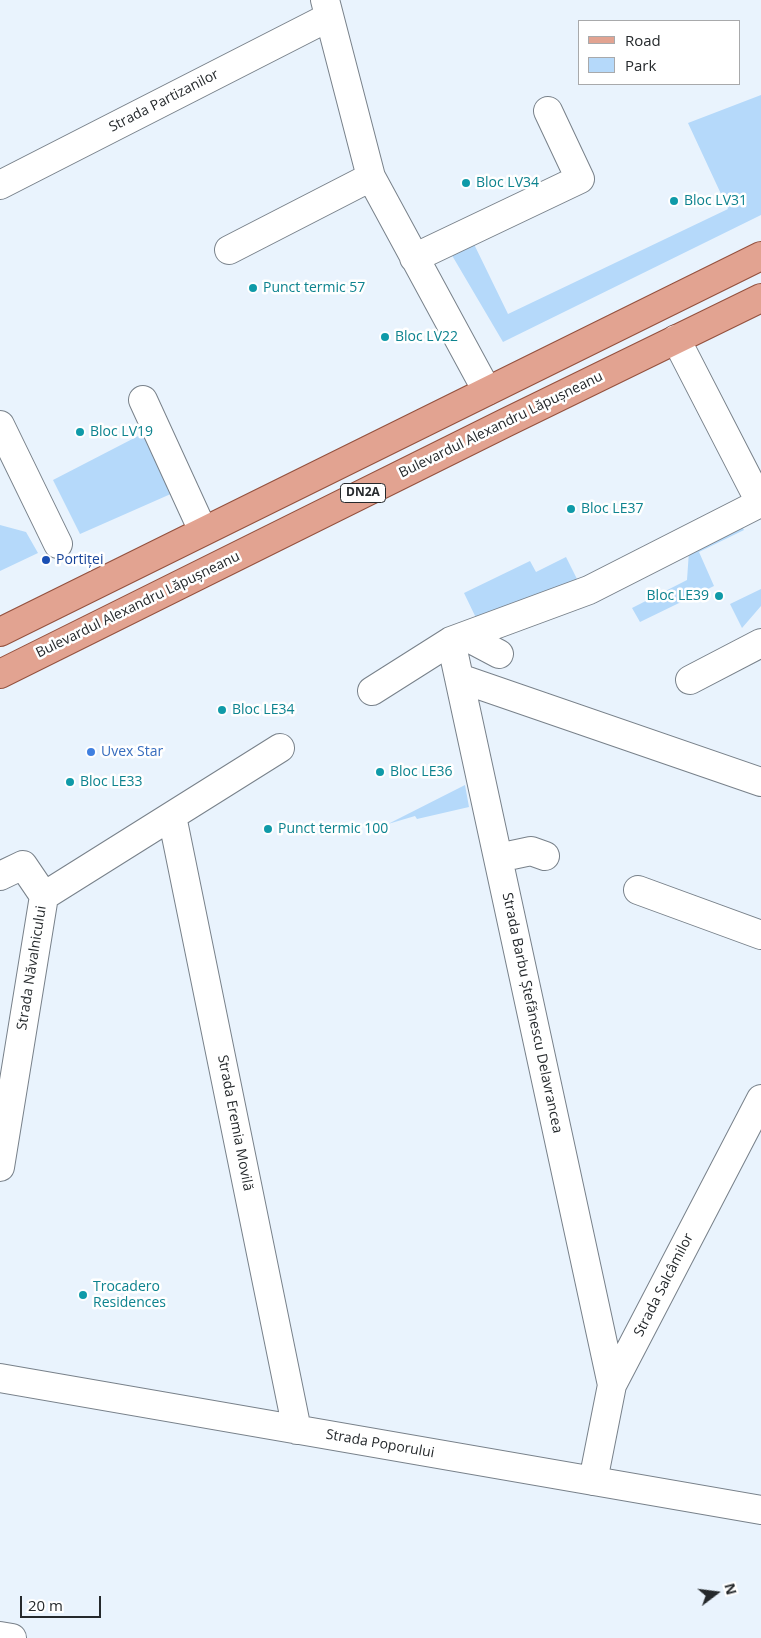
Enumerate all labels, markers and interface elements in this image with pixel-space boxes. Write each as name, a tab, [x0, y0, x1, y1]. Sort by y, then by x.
legend	[578, 20, 741, 85]
text: Road	[625, 30, 661, 50]
text: Park	[625, 55, 656, 75]
street label: Strada Partizanilor	[106, 66, 222, 136]
place label: Bloc LV34	[476, 175, 539, 191]
marker: Bloc LV34	[460, 177, 472, 189]
place label: Bloc LV31	[684, 193, 747, 209]
marker: Bloc LV31	[668, 195, 680, 207]
place label: Punct termic 57	[263, 280, 365, 296]
marker: Punct termic 57	[247, 282, 259, 294]
place label: Bloc LV22	[395, 329, 458, 345]
marker: Bloc LV22	[379, 331, 391, 343]
street label: Bulevardul Alexandru Lăpușneanu	[396, 368, 606, 482]
place label: Bloc LV19	[90, 424, 153, 440]
marker: Bloc LV19	[74, 426, 86, 438]
road number: DN2A	[340, 483, 386, 502]
place label: Bloc LE37	[581, 501, 643, 517]
marker: Bloc LE37	[565, 503, 577, 515]
street label: Bulevardul Alexandru Lăpușneanu	[33, 548, 243, 662]
place label: Portiței	[56, 552, 103, 568]
marker: Portiței	[40, 554, 52, 566]
place label: Bloc LE39	[647, 588, 709, 604]
marker: Bloc LE39	[713, 590, 725, 602]
place label: Bloc LE34	[232, 702, 294, 718]
marker: Bloc LE34	[216, 704, 228, 716]
place label: Uvex Star	[101, 744, 163, 760]
marker: Uvex Star	[85, 746, 97, 758]
place label: Bloc LE36	[390, 764, 452, 780]
marker: Bloc LE36	[374, 766, 386, 778]
place label: Bloc LE33	[80, 774, 142, 790]
marker: Bloc LE33	[64, 776, 76, 788]
place label: Punct termic 100	[278, 821, 388, 837]
marker: Punct termic 100	[262, 823, 274, 835]
street label: Strada Barbu Ștefănescu Delavrancea	[498, 891, 566, 1135]
street label: Strada Năvalnicului	[14, 905, 50, 1031]
street label: Strada Eremia Movilă	[214, 1054, 256, 1192]
street label: Strada Salcâmilor	[631, 1230, 697, 1340]
place label: Trocadero Residences	[93, 1279, 166, 1311]
marker: Trocadero Residences	[77, 1289, 89, 1301]
street label: Strada Poporului	[324, 1426, 436, 1462]
north arrow	[691, 1568, 741, 1618]
text: N	[720, 1581, 742, 1597]
scale bar	[22, 1586, 104, 1618]
text: 20 m	[28, 1595, 63, 1615]

